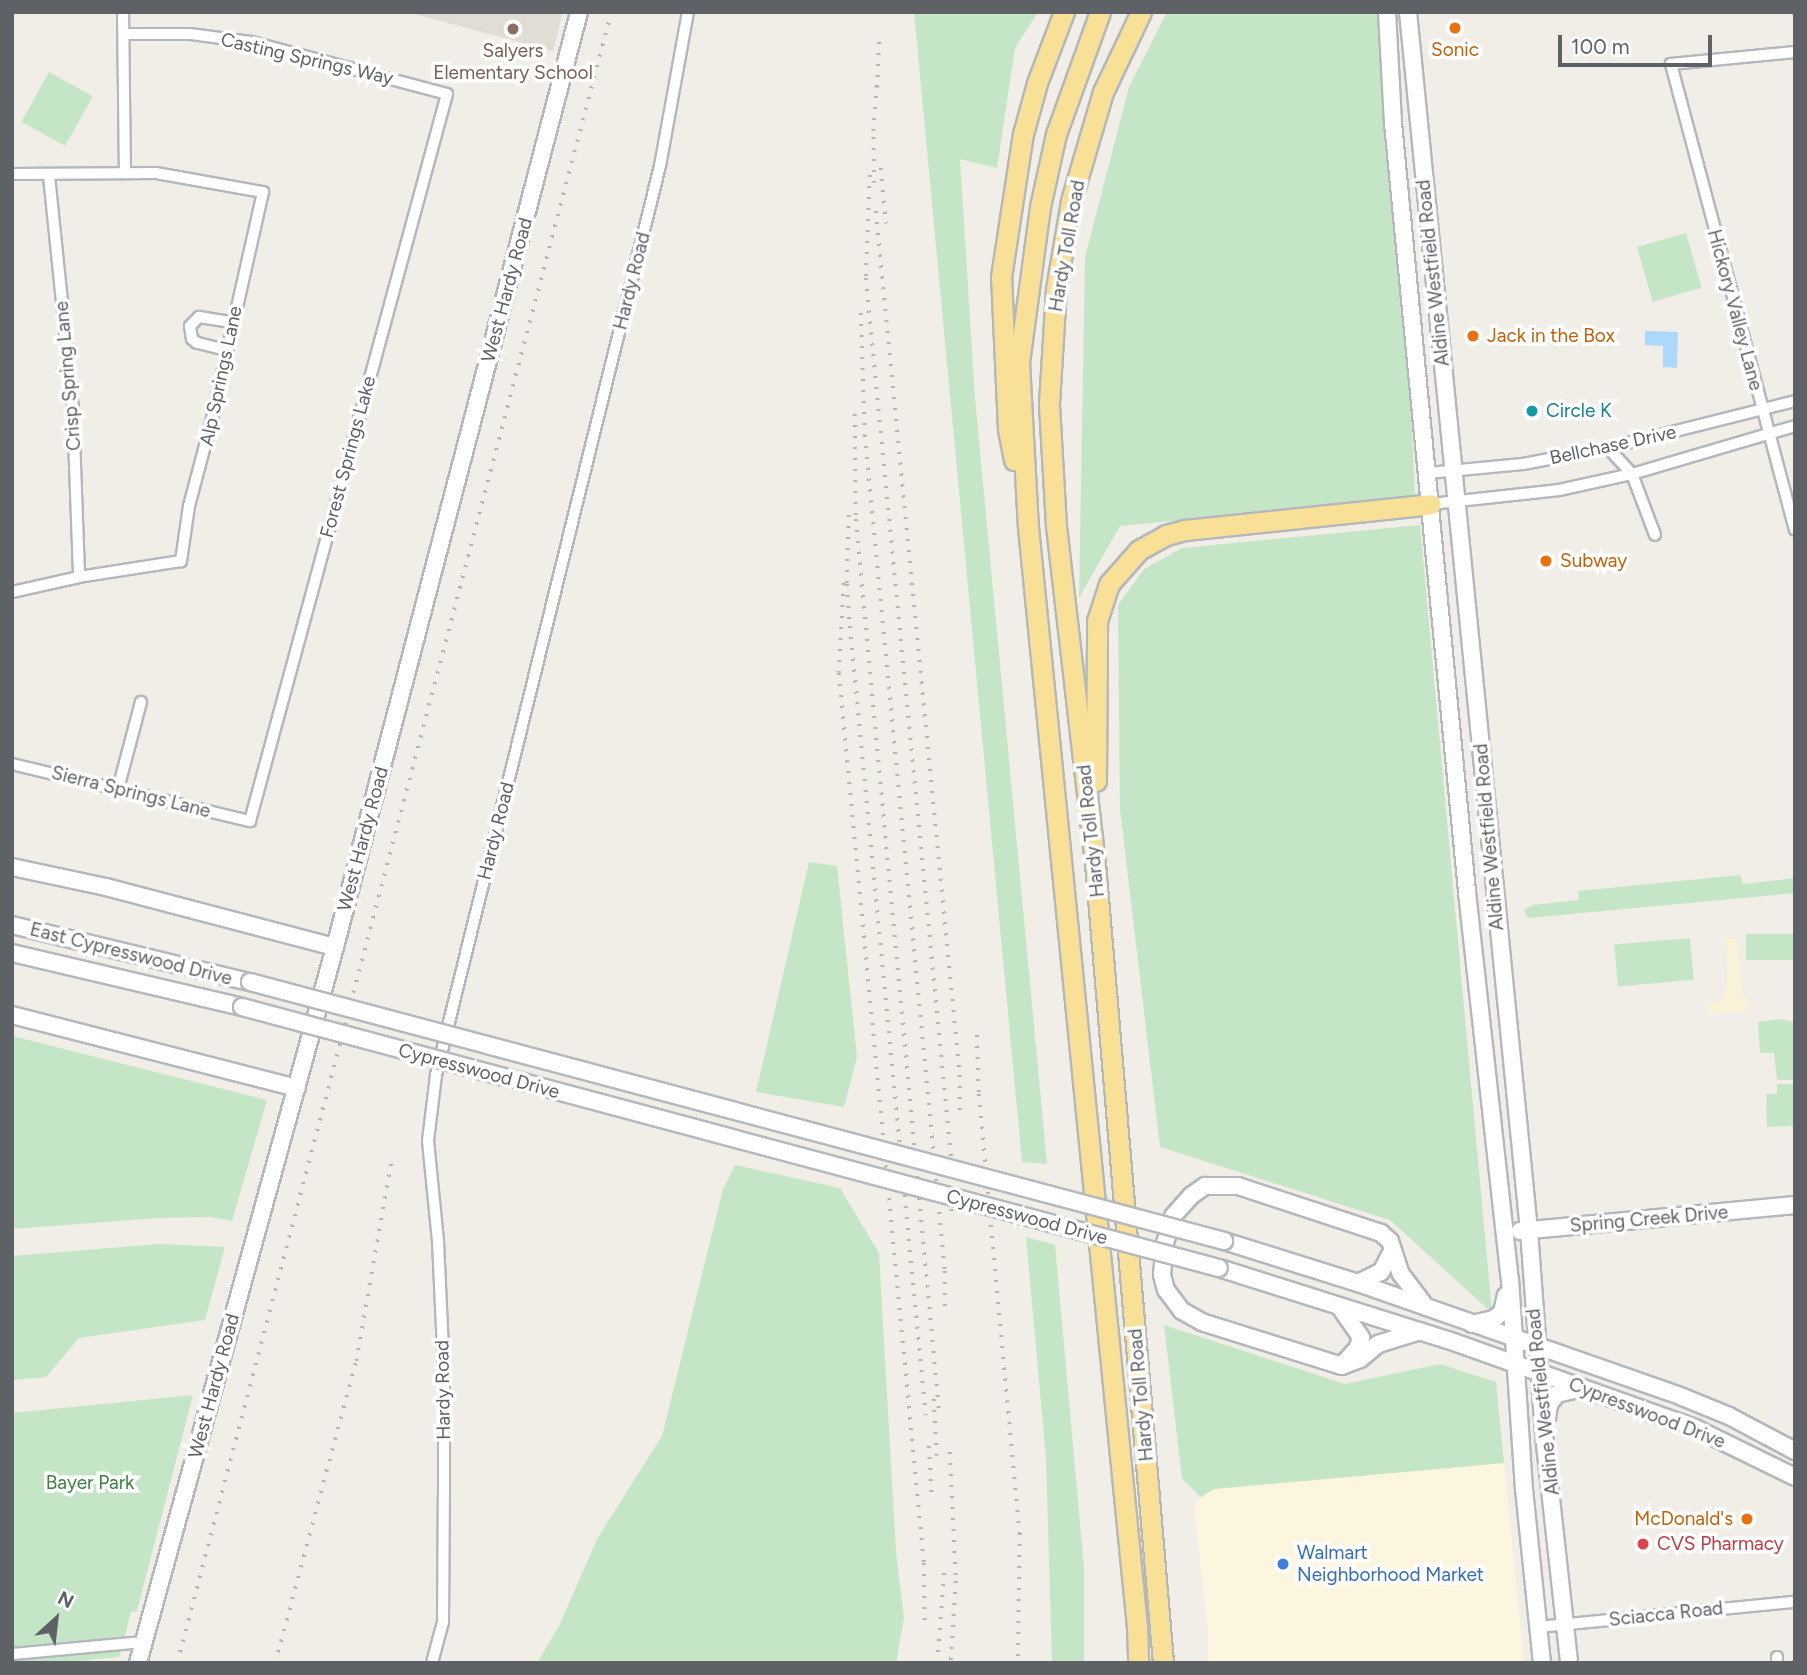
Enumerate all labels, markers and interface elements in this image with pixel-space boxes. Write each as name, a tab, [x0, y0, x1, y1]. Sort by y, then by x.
marker: Sonic	[1447, 20, 1463, 36]
marker: Salyers Elementary School	[505, 21, 521, 37]
scale bar	[1562, 21, 1716, 65]
street label: Casting Springs Way	[219, 28, 395, 90]
text: 100 m	[1571, 34, 1630, 59]
place label: Sonic	[1431, 39, 1479, 61]
place label: Salyers Elementary School	[433, 40, 593, 84]
street label: Hardy Toll Road	[1044, 178, 1090, 314]
street label: Aldine Westfield Road	[1412, 178, 1454, 368]
street label: West Hardy Road	[477, 215, 537, 365]
street label: Hickory Valley Lane	[1703, 227, 1767, 393]
street label: Hardy Road	[609, 230, 655, 332]
street label: Crisp Spring Lane	[50, 300, 86, 452]
street label: Alp Springs Lane	[195, 304, 247, 448]
place label: Jack in the Box	[1487, 325, 1615, 347]
marker: Jack in the Box	[1465, 328, 1481, 344]
street label: Forest Springs Lake	[315, 374, 381, 540]
place label: Circle K	[1546, 400, 1612, 422]
marker: Circle K	[1524, 403, 1540, 419]
street label: Bellchase Drive	[1548, 420, 1678, 470]
place label: Subway	[1560, 550, 1627, 572]
marker: Subway	[1538, 553, 1554, 569]
street label: Aldine Westfield Road	[1469, 743, 1509, 931]
street label: Sierra Springs Lane	[49, 761, 213, 823]
street label: West Hardy Road	[333, 764, 393, 914]
street label: Hardy Toll Road	[1073, 764, 1109, 898]
street label: Hardy Road	[473, 780, 519, 882]
street label: East Cypresswood Drive	[28, 918, 234, 990]
street label: Cypresswood Drive	[396, 1039, 562, 1103]
street label: Cypresswood Drive	[944, 1185, 1110, 1249]
street label: Spring Creek Drive	[1569, 1201, 1729, 1237]
street label: Aldine Westfield Road	[1522, 1307, 1564, 1497]
street label: West Hardy Road	[184, 1311, 244, 1461]
street label: Hardy Toll Road	[1124, 1328, 1158, 1462]
street label: Hardy Road	[431, 1340, 455, 1440]
street label: Cypresswood Drive	[1565, 1373, 1729, 1453]
park label: Bayer Park	[46, 1472, 134, 1494]
place label: McDonald's	[1634, 1508, 1733, 1530]
marker: McDonald's	[1739, 1511, 1755, 1527]
place label: CVS Pharmacy	[1657, 1533, 1784, 1555]
marker: CVS Pharmacy	[1635, 1536, 1651, 1552]
place label: Walmart Neighborhood Market	[1297, 1542, 1484, 1586]
marker: Walmart Neighborhood Market	[1275, 1556, 1291, 1572]
north arrow	[21, 1584, 91, 1654]
text: N	[54, 1586, 78, 1613]
street label: Sciacca Road	[1608, 1597, 1724, 1631]

